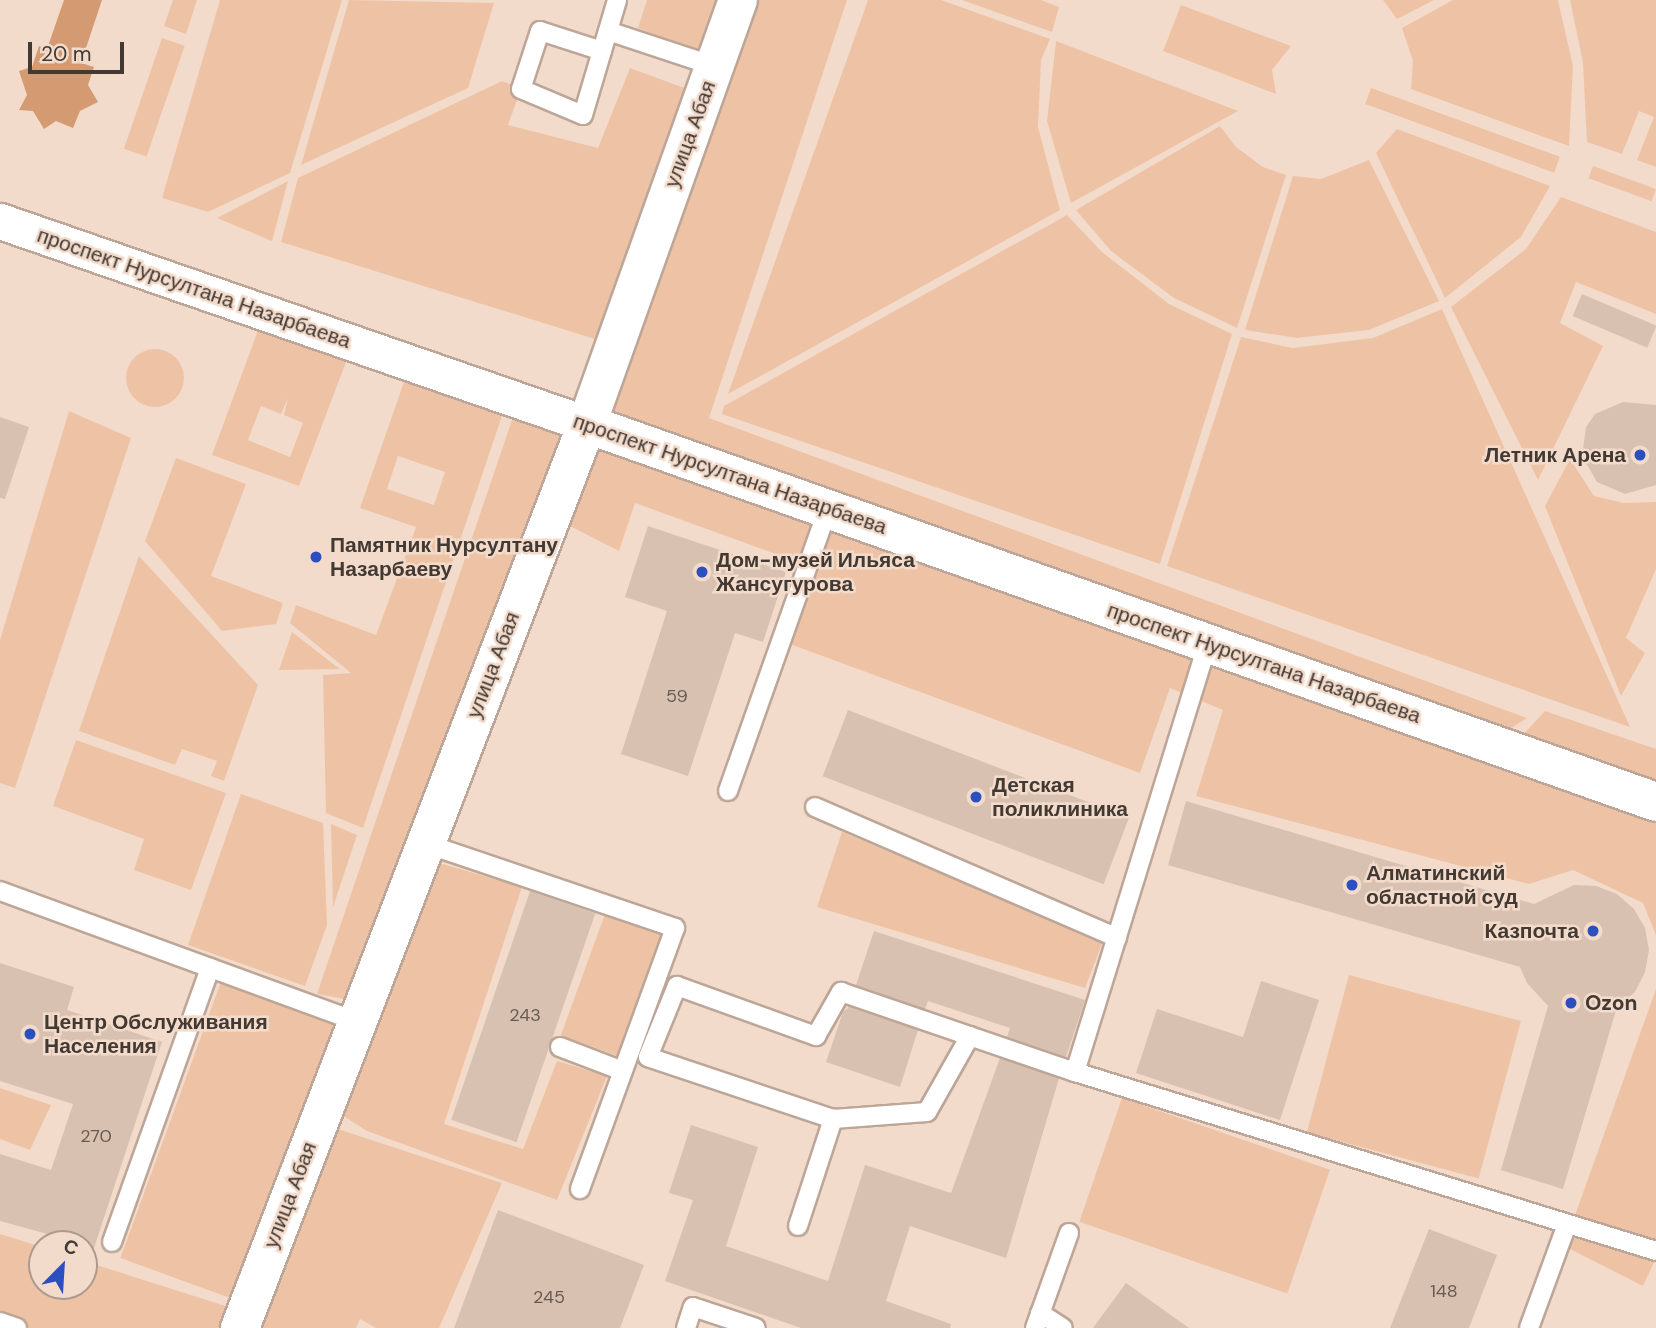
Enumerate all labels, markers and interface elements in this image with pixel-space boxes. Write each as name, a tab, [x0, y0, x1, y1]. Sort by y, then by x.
scale bar	[32, 28, 128, 72]
text: 20 m	[41, 40, 92, 68]
street label: улица Абая	[659, 77, 721, 191]
street label: проспект Нурсултана Назарбаева	[34, 222, 354, 354]
street label: проспект Нурсултана Назарбаева	[570, 408, 890, 540]
place label: Летник Арена	[1485, 442, 1626, 468]
marker: Летник Арена	[1632, 447, 1648, 463]
place label: Памятник Нурсултану Назарбаеву	[330, 532, 558, 582]
place label: Дом-музей Ильяса Жансугурова	[716, 547, 915, 597]
marker: Памятник Нурсултану Назарбаеву	[308, 549, 324, 565]
marker: Дом-музей Ильяса Жансугурова	[694, 564, 710, 580]
street label: проспект Нурсултана Назарбаева	[1104, 597, 1424, 729]
street label: улица Абая	[461, 608, 525, 722]
house number: 59	[666, 685, 688, 707]
place label: Детская поликлиника	[992, 772, 1128, 822]
marker: Детская поликлиника	[966, 787, 986, 807]
place label: Алматинский областной суд	[1366, 860, 1518, 910]
marker: Алматинский областной суд	[1344, 877, 1360, 893]
place label: Казпочта	[1484, 918, 1579, 944]
marker: Казпочта	[1585, 923, 1601, 939]
place label: Ozon	[1585, 990, 1638, 1016]
marker: Ozon	[1563, 995, 1579, 1011]
house number: 243	[509, 1004, 541, 1026]
place label: Центр Обслуживания Населения	[44, 1009, 268, 1059]
marker: Центр Обслуживания Населения	[22, 1026, 38, 1042]
house number: 270	[80, 1125, 112, 1147]
street label: улица Абая	[258, 1138, 322, 1252]
north arrow	[28, 1230, 98, 1300]
text: С	[60, 1233, 82, 1261]
house number: 148	[1430, 1280, 1458, 1302]
house number: 245	[533, 1286, 565, 1308]

